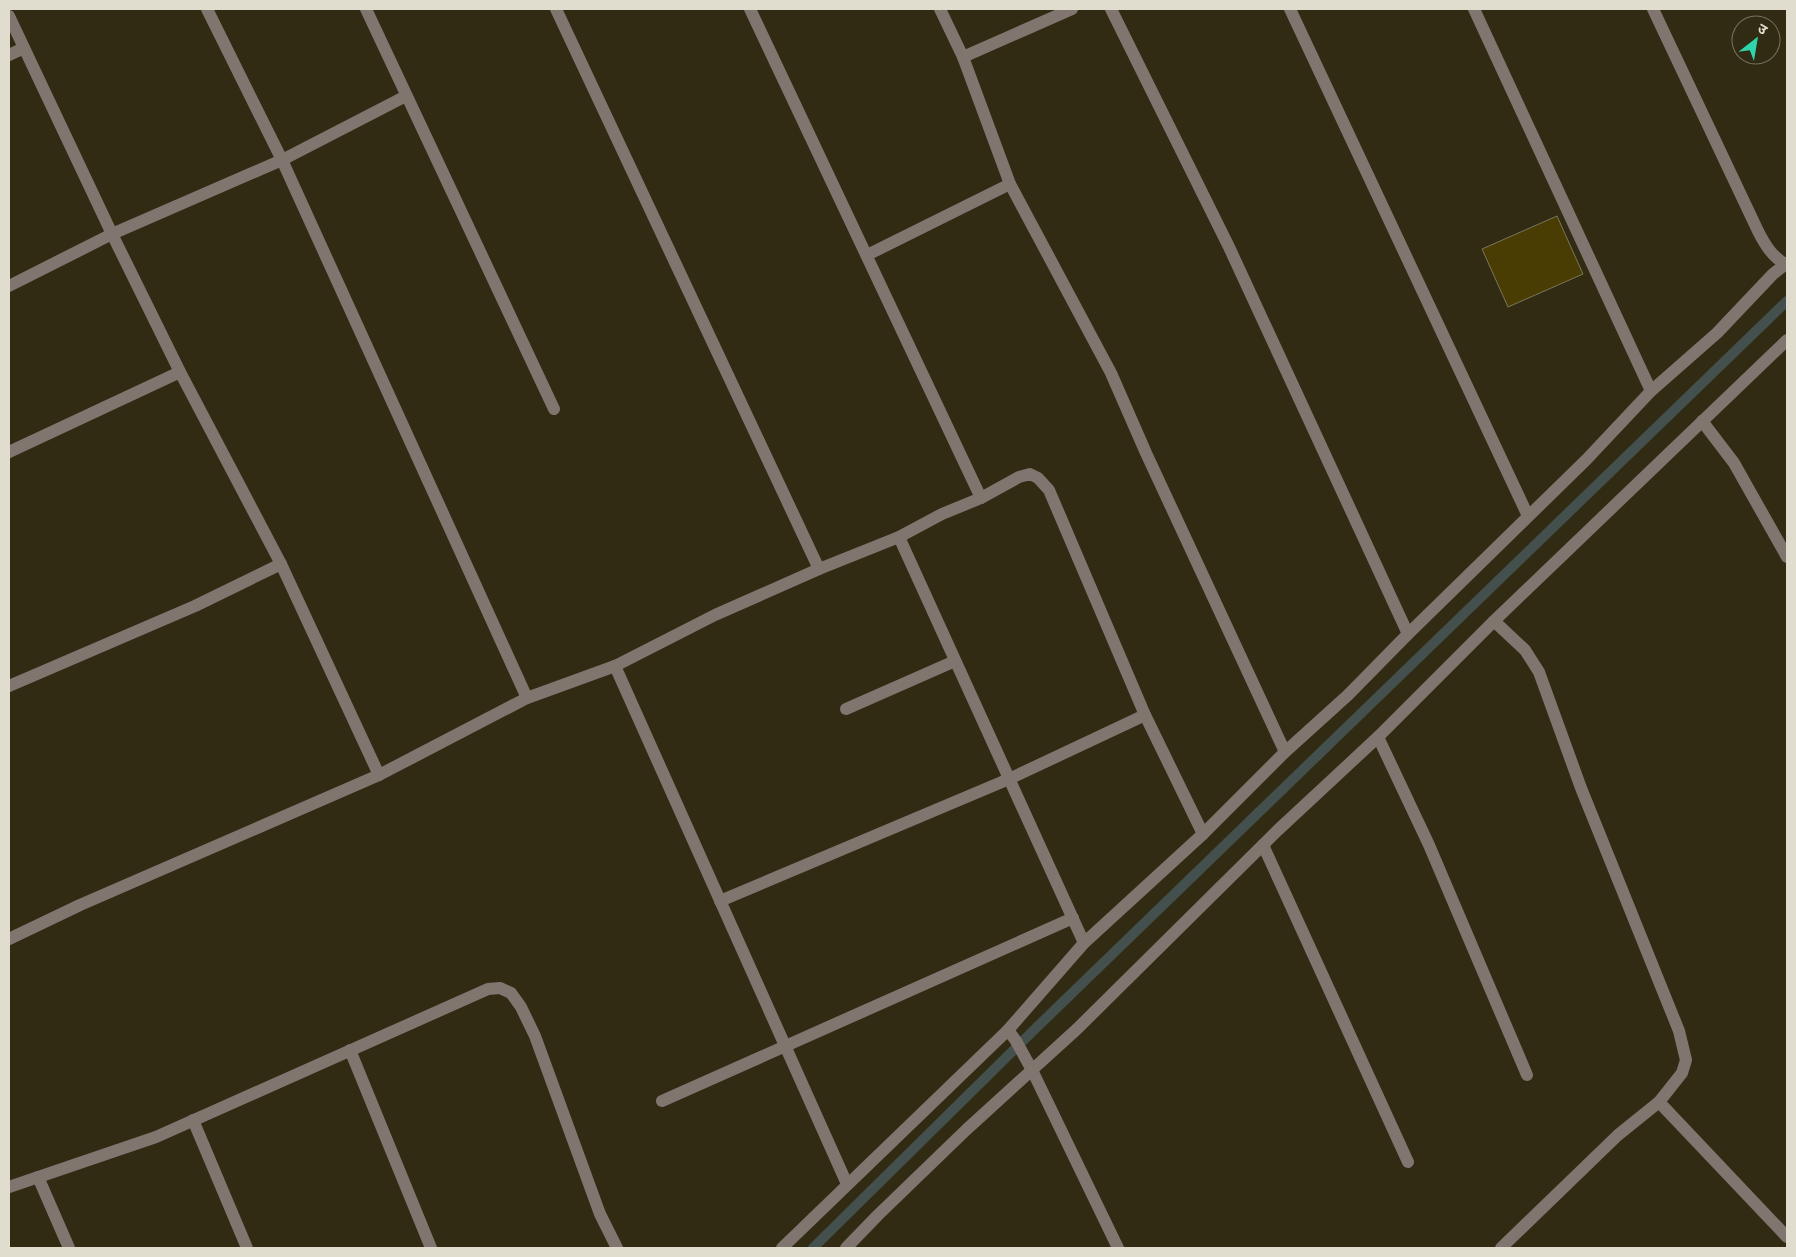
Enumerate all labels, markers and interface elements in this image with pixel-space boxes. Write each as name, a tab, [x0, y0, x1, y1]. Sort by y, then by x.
north arrow	[1731, 15, 1781, 65]
text: उ	[1755, 20, 1771, 38]

